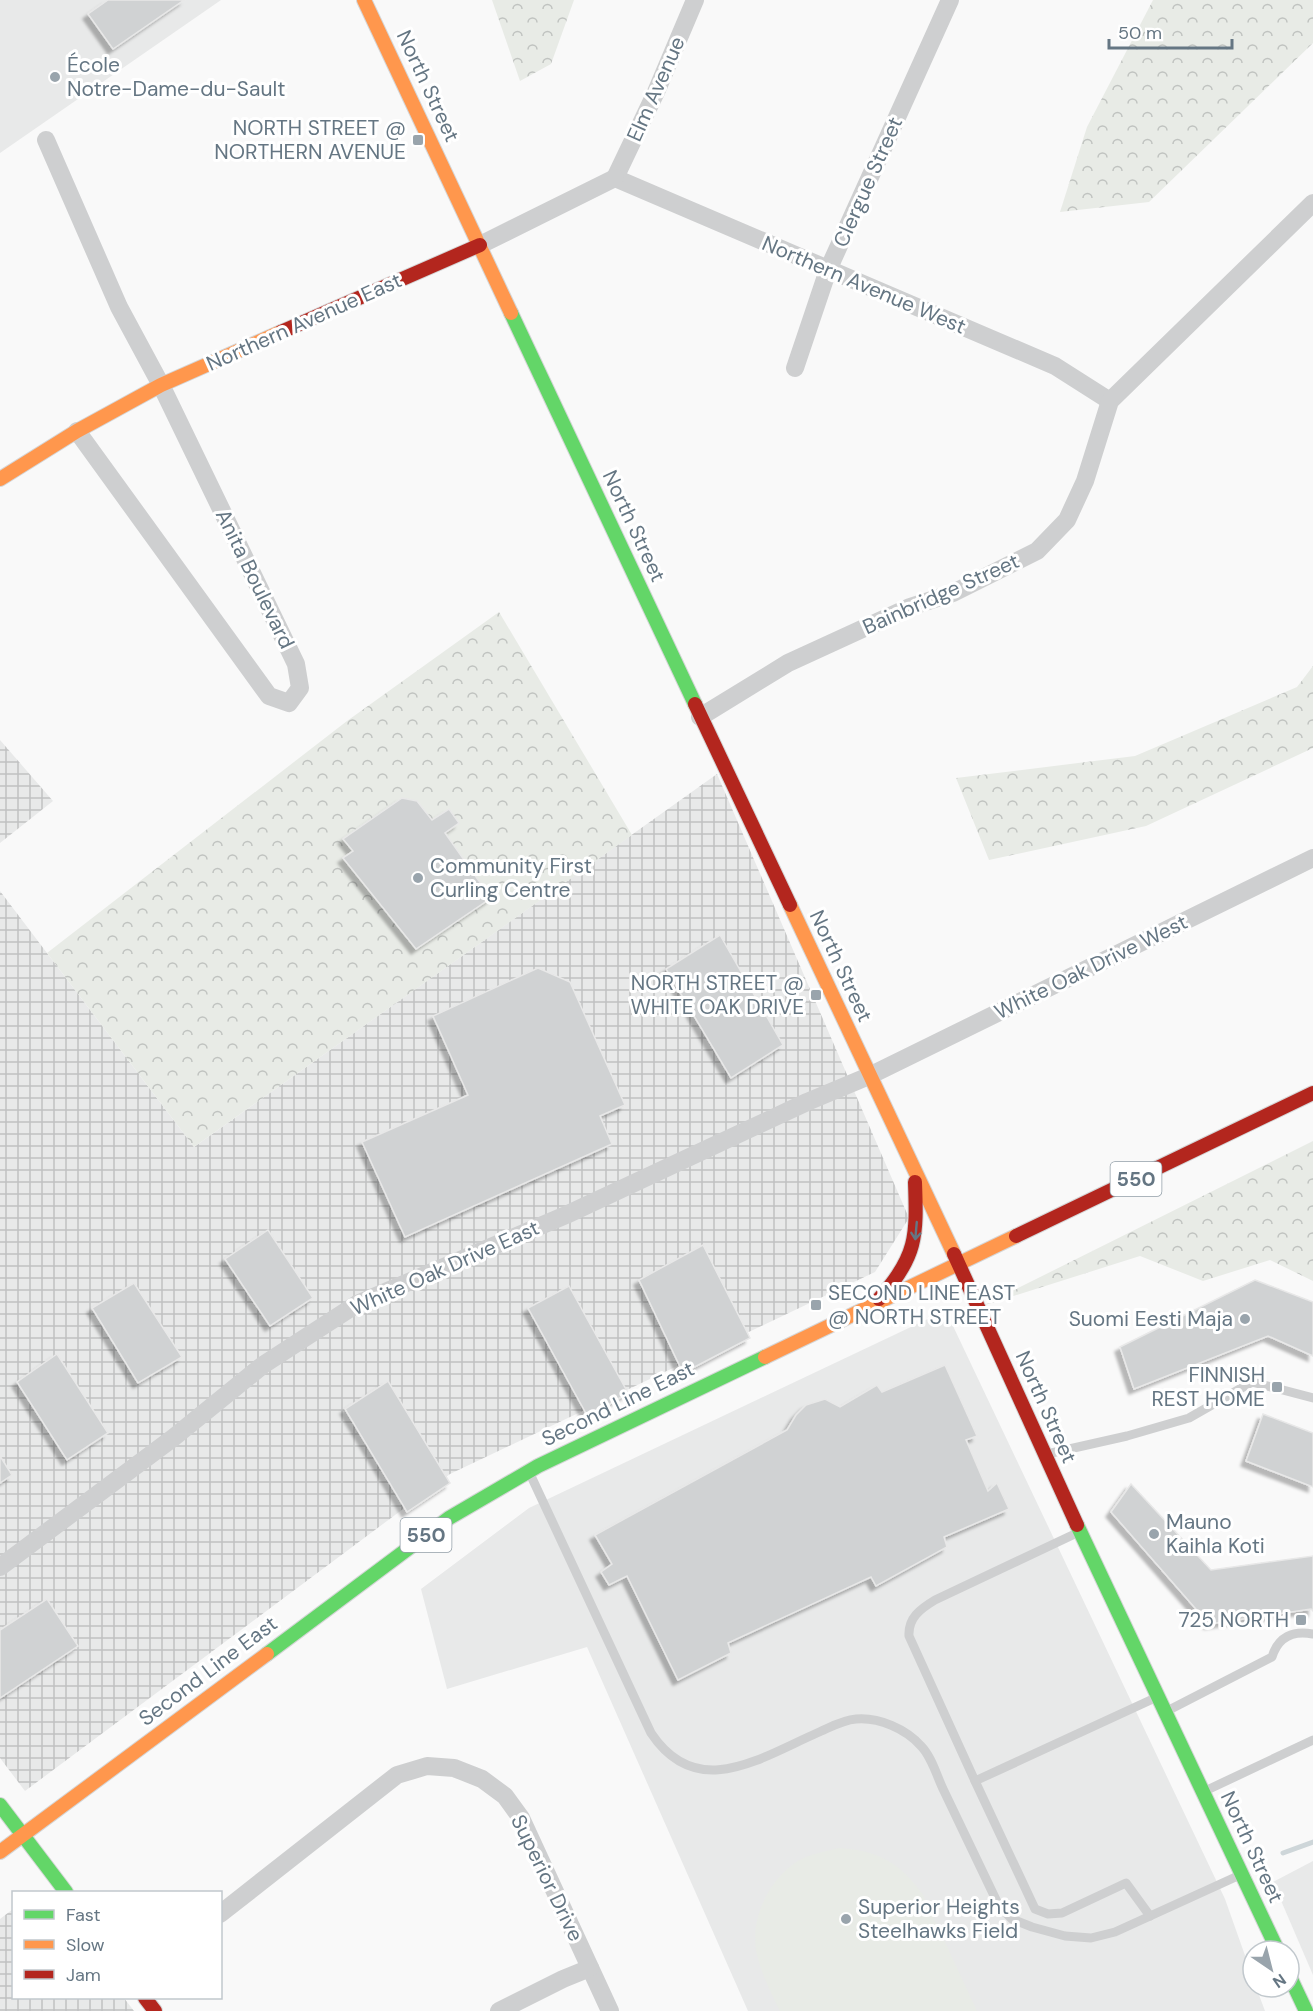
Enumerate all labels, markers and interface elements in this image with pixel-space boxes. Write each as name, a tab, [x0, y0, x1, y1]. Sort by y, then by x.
scale bar	[1109, 12, 1232, 50]
text: 50 m	[1118, 21, 1162, 45]
street label: North Street	[390, 26, 466, 146]
street label: Elm Avenue	[620, 32, 692, 146]
place label: École Notre-Dame-du-Sault	[67, 51, 285, 103]
marker: École Notre-Dame-du-Sault	[48, 70, 62, 84]
street label: Clergue Street	[827, 112, 909, 252]
place label: NORTH STREET @ NORTHERN AVENUE	[214, 114, 406, 166]
marker: NORTH STREET @ NORTHERN AVENUE	[411, 133, 425, 147]
street label: Northern Avenue West	[758, 229, 970, 341]
street label: Northern Avenue East	[202, 266, 406, 378]
street label: North Street	[596, 466, 672, 586]
street label: Anita Boulevard	[209, 504, 301, 654]
street label: Bainbridge Street	[858, 547, 1024, 641]
place label: Community First Curling Centre	[430, 852, 592, 904]
marker: Community First Curling Centre	[411, 871, 425, 885]
street label: North Street	[803, 906, 879, 1026]
street label: White Oak Drive West	[990, 908, 1192, 1026]
place label: NORTH STREET @ WHITE OAK DRIVE	[630, 969, 804, 1021]
marker: NORTH STREET @ WHITE OAK DRIVE	[809, 988, 823, 1002]
road number: 550	[1110, 1162, 1162, 1196]
street label: White Oak Drive East	[346, 1214, 544, 1322]
one-way arrow	[910, 1221, 921, 1240]
place label: SECOND LINE EAST @ NORTH STREET	[828, 1279, 1015, 1331]
marker: SECOND LINE EAST @ NORTH STREET	[809, 1298, 823, 1312]
place label: Suomi Eesti Maja	[1069, 1305, 1233, 1333]
marker: Suomi Eesti Maja	[1238, 1312, 1252, 1326]
street label: North Street	[1009, 1346, 1083, 1468]
street label: Second Line East	[537, 1355, 699, 1453]
place label: FINNISH REST HOME	[1151, 1361, 1265, 1413]
marker: FINNISH REST HOME	[1270, 1380, 1284, 1394]
place label: Mauno Kaihla Koti	[1166, 1508, 1265, 1560]
road number: 550	[400, 1518, 452, 1552]
marker: Mauno Kaihla Koti	[1147, 1527, 1161, 1541]
place label: 725 NORTH	[1179, 1606, 1289, 1634]
street label: Second Line East	[133, 1610, 283, 1732]
marker: 725 NORTH	[1294, 1613, 1308, 1627]
street label: North Street	[1214, 1787, 1290, 1907]
street label: Superior Drive	[504, 1810, 590, 1946]
legend	[12, 1891, 222, 1999]
place label: Superior Heights Steelhawks Field	[858, 1893, 1020, 1945]
text: Fast	[66, 1903, 101, 1927]
marker: Superior Heights Steelhawks Field	[839, 1912, 853, 1926]
text: Slow	[66, 1933, 105, 1957]
north arrow	[1241, 1939, 1301, 1999]
text: Jam	[66, 1963, 101, 1987]
text: N	[1269, 1969, 1290, 1993]

